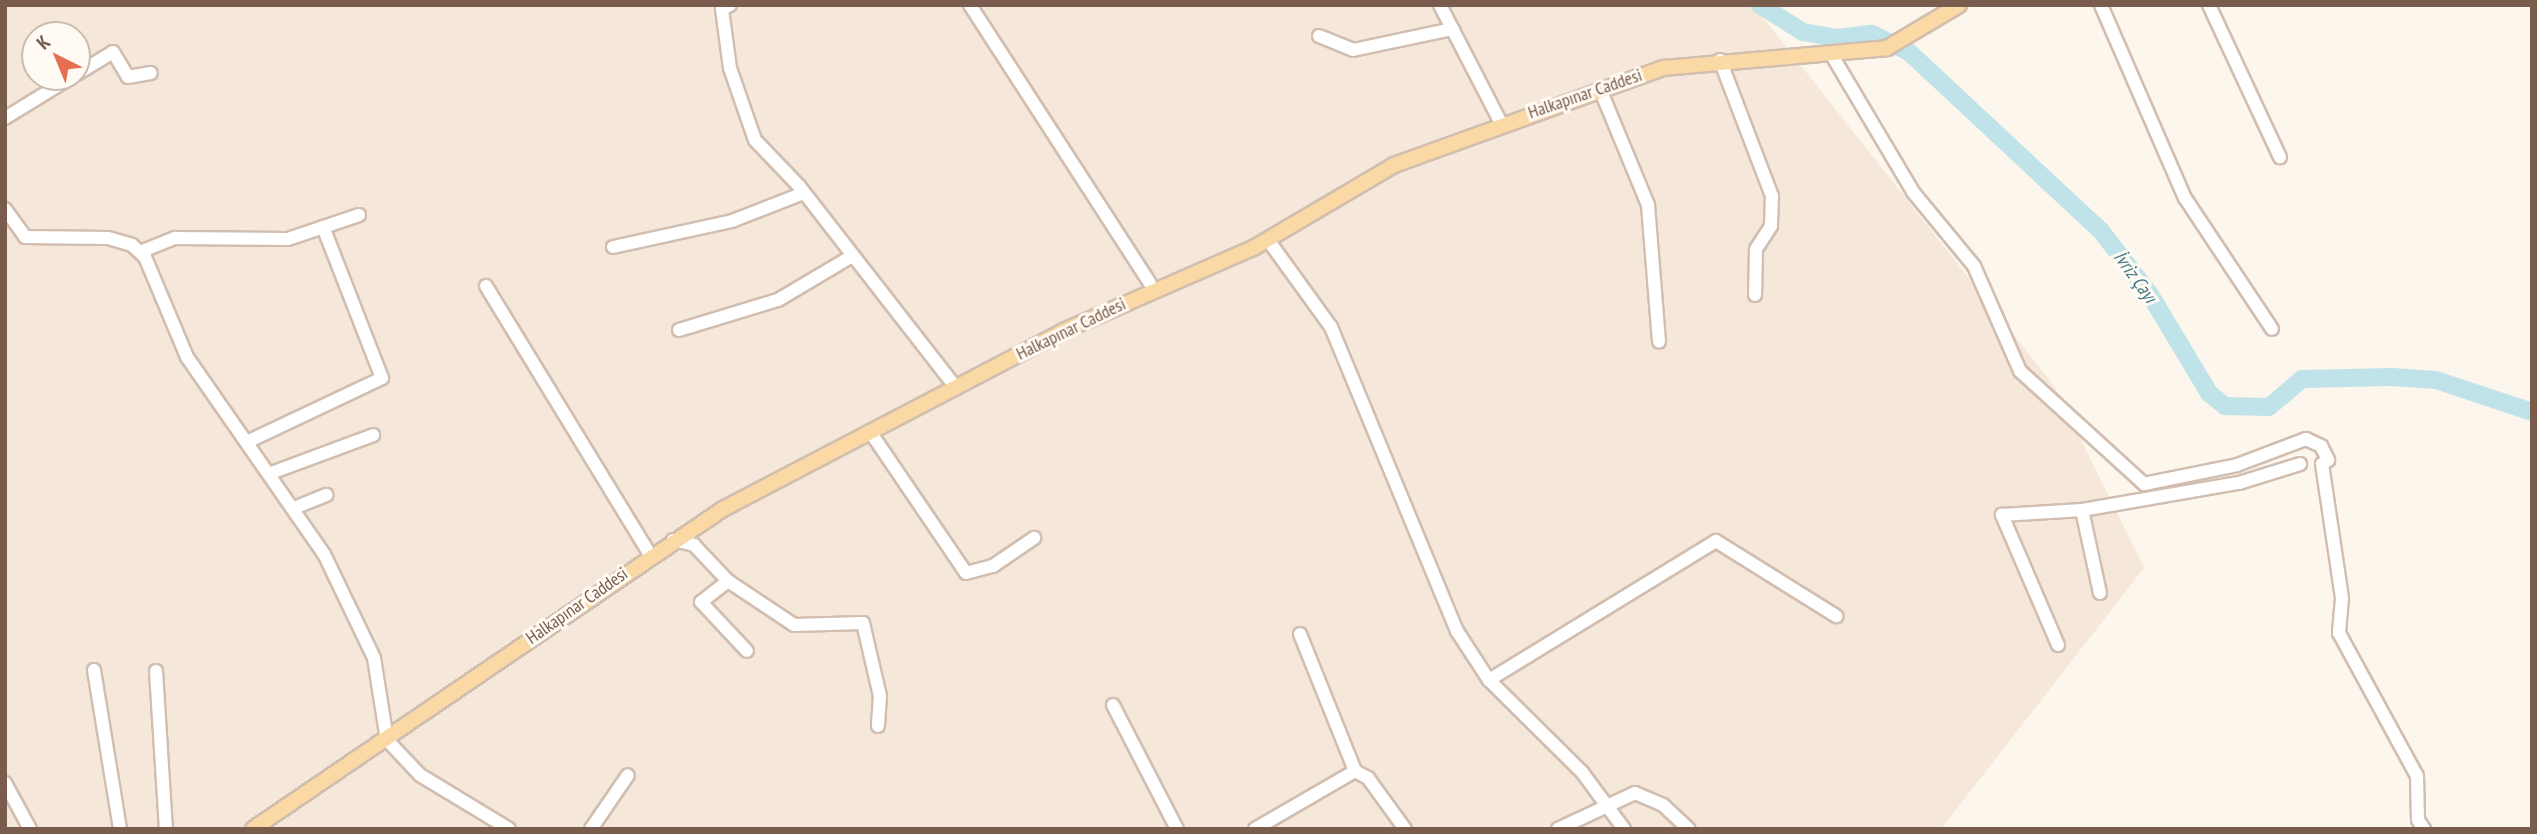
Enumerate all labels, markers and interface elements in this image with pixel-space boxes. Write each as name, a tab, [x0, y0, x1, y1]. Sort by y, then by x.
north arrow	[21, 21, 91, 91]
text: K	[31, 30, 55, 54]
street label: Halkapınar Caddesi	[1525, 64, 1645, 124]
water label: İvriz Çayı	[2108, 246, 2162, 308]
street label: Halkapınar Caddesi	[1013, 293, 1129, 365]
street label: Halkapınar Caddesi	[522, 563, 632, 649]

